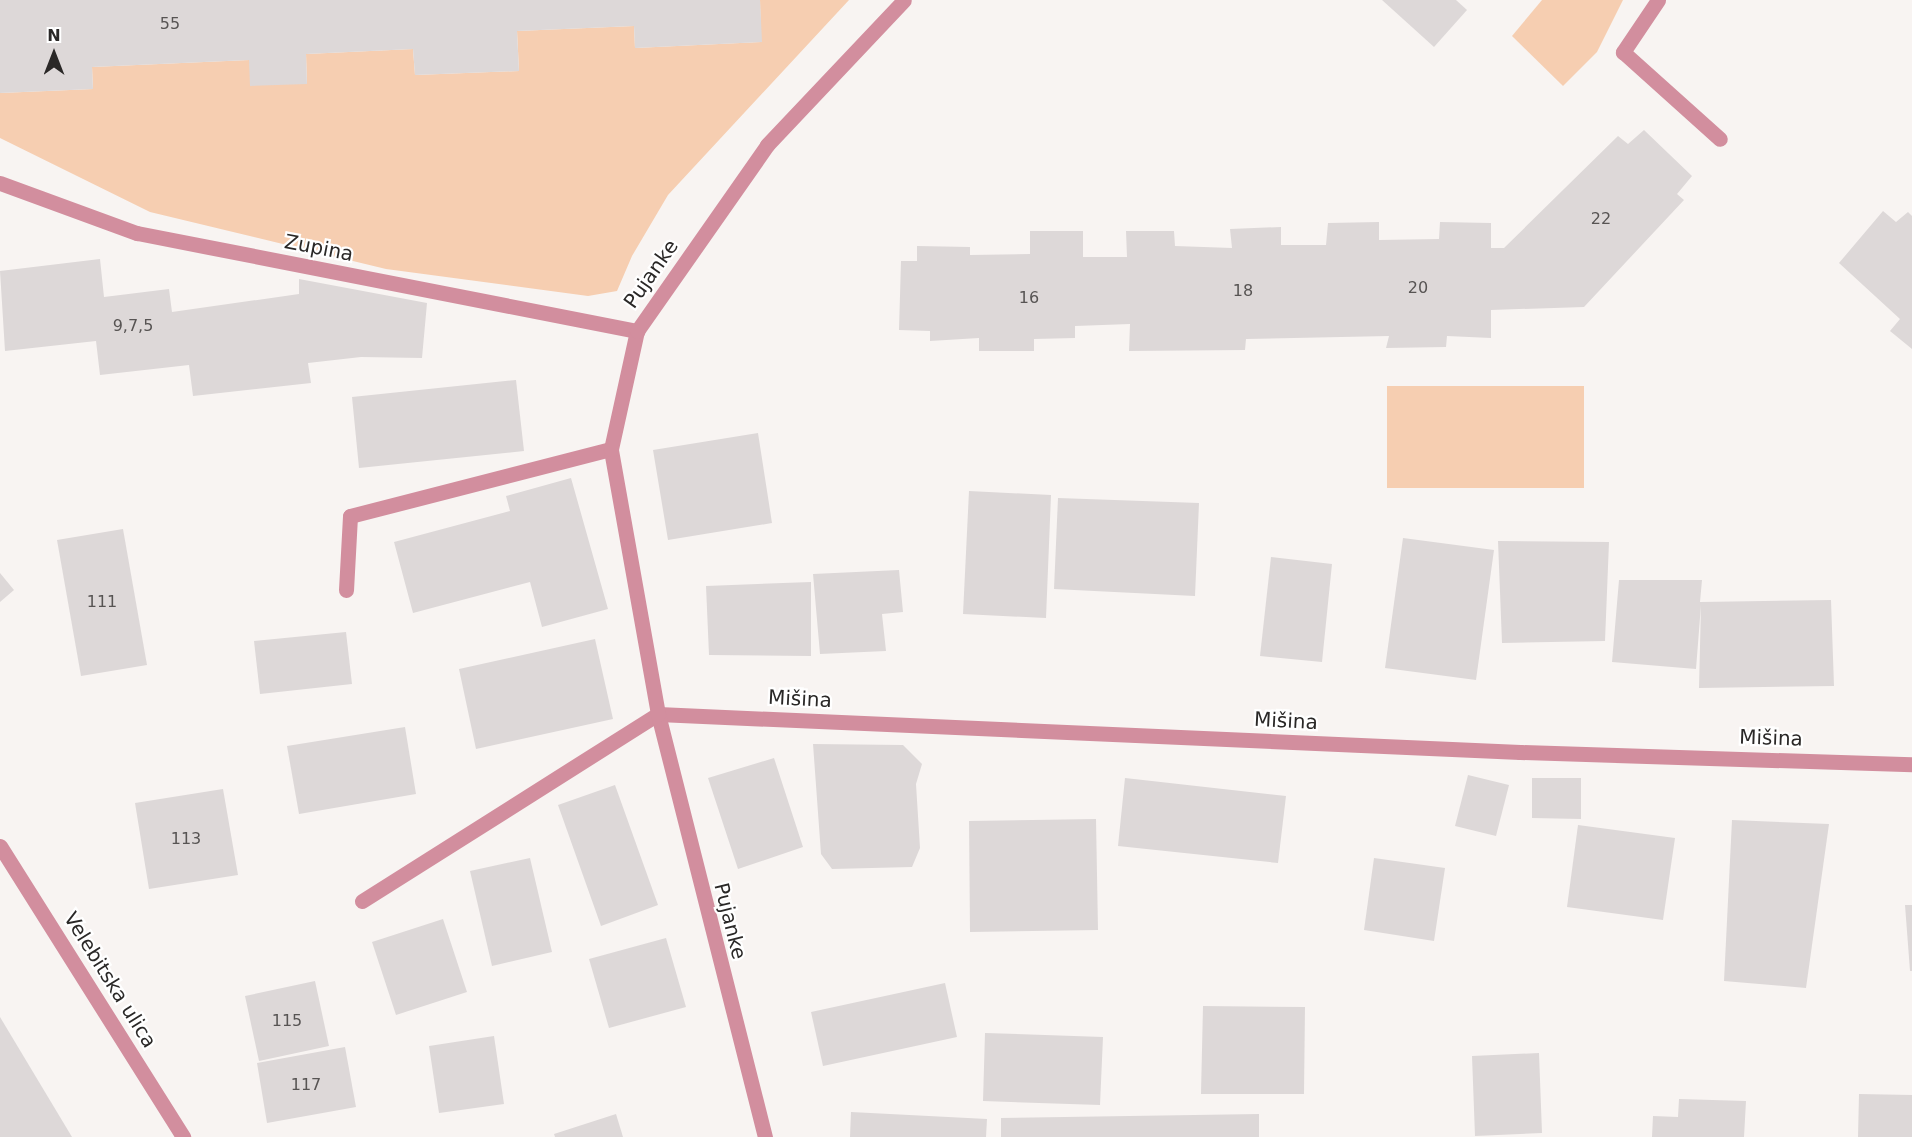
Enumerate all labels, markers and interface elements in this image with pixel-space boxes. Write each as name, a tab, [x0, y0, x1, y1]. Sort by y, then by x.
house number: 55	[160, 14, 180, 34]
north arrow	[24, 24, 84, 84]
text: N	[47, 26, 61, 45]
house number: 22	[1591, 209, 1611, 229]
street label: Zupina	[283, 230, 355, 266]
street label: Pujanke	[619, 235, 683, 313]
house number: 20	[1408, 278, 1428, 298]
house number: 18	[1233, 281, 1253, 301]
house number: 16	[1019, 288, 1039, 308]
house number: 9,7,5	[113, 316, 153, 336]
house number: 111	[87, 592, 117, 612]
street label: Mišina	[768, 685, 832, 713]
street label: Mišina	[1254, 707, 1318, 735]
street label: Mišina	[1739, 725, 1803, 751]
house number: 113	[171, 829, 201, 849]
street label: Pujanke	[709, 880, 751, 962]
street label: Velebitska ulica	[59, 908, 161, 1052]
house number: 115	[272, 1011, 302, 1031]
house number: 117	[291, 1075, 321, 1095]

